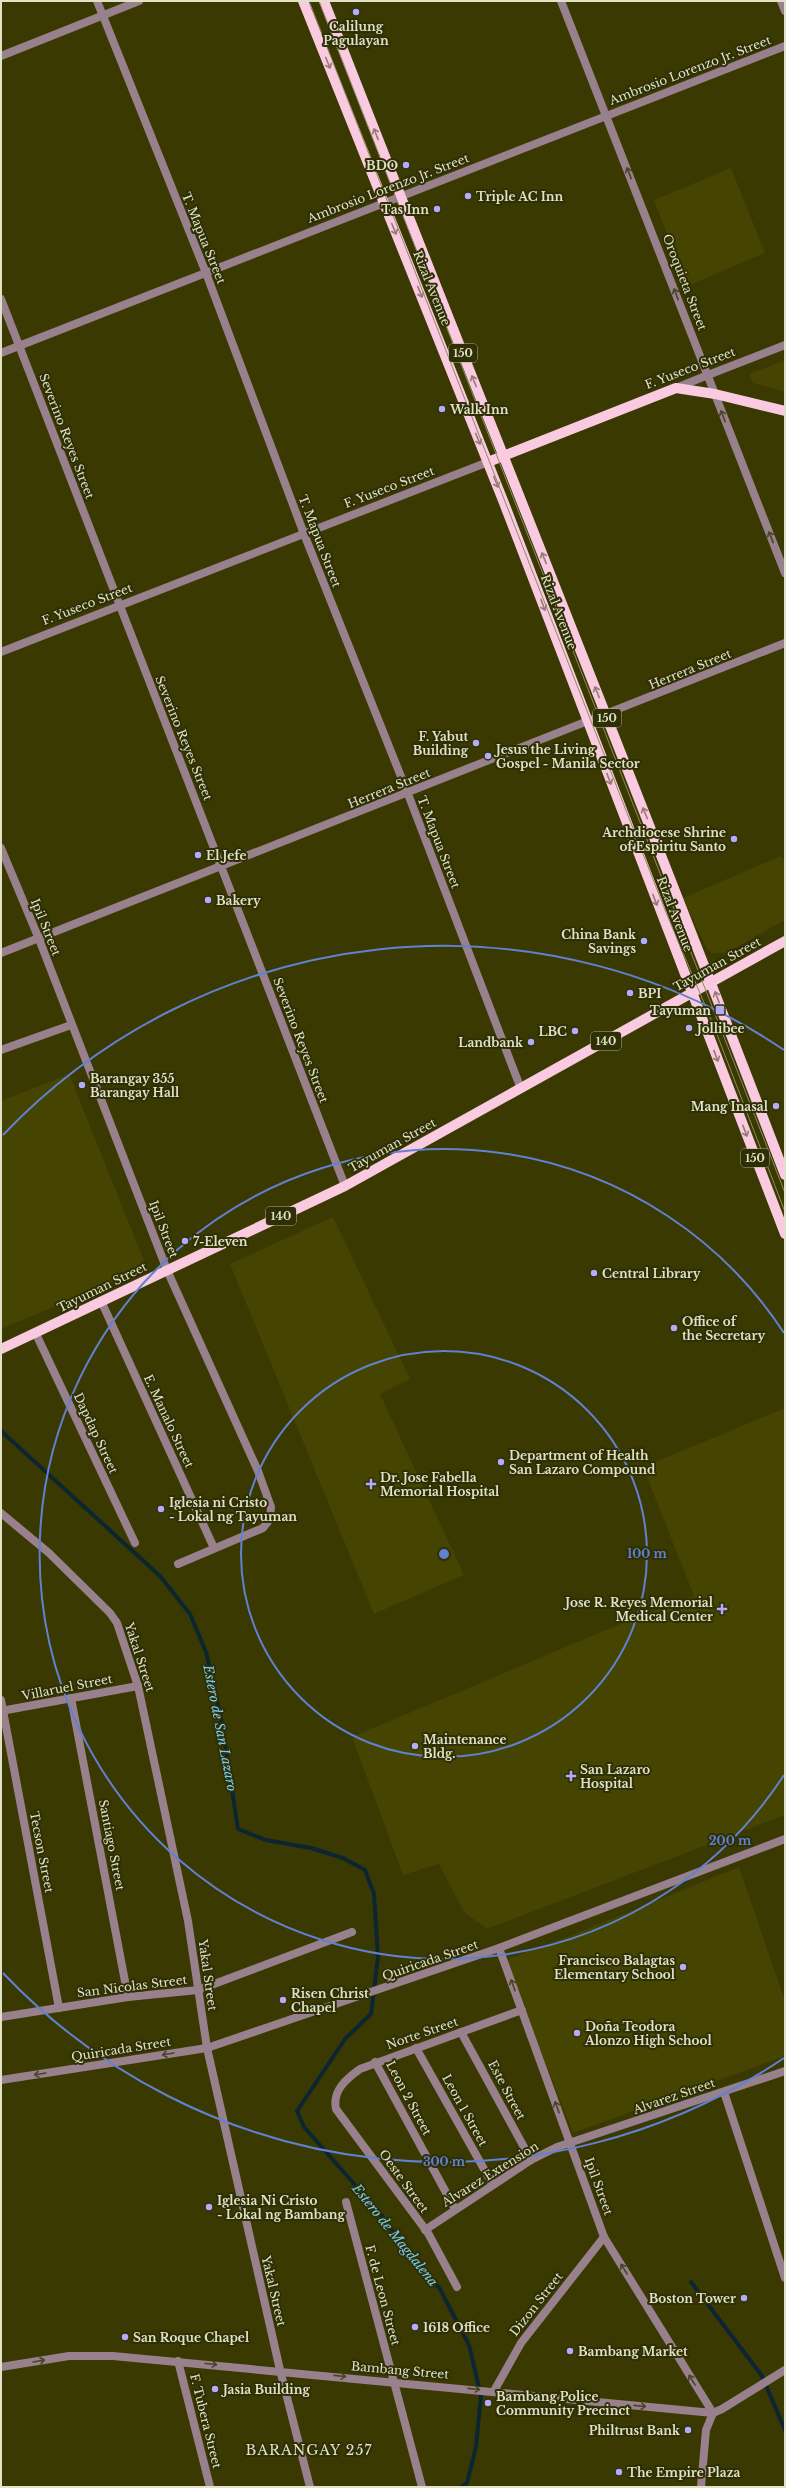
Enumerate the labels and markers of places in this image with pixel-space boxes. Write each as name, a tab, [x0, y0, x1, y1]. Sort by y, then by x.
marker: Calilung Pagulayan	[351, 7, 361, 17]
place label: Calilung Pagulayan	[323, 19, 389, 48]
place label: BDO	[366, 158, 398, 173]
marker: BDO	[401, 160, 411, 170]
place label: Triple AC Inn	[476, 189, 564, 204]
marker: Triple AC Inn	[463, 191, 473, 201]
place label: Tas Inn	[381, 202, 429, 217]
marker: Tas Inn	[432, 204, 442, 214]
place label: Walk Inn	[449, 402, 509, 417]
marker: Walk Inn	[437, 404, 447, 414]
place label: F. Yabut Building	[413, 729, 469, 758]
marker: F. Yabut Building	[471, 738, 481, 748]
place label: Jesus the Living Gospel - Manila Sector	[493, 742, 640, 771]
marker: Jesus the Living Gospel - Manila Sector	[483, 751, 493, 761]
place label: Archdiocese Shrine of Espiritu Santo	[601, 825, 726, 854]
marker: Archdiocese Shrine of Espiritu Santo	[729, 834, 739, 844]
place label: El Jefe	[206, 848, 246, 863]
marker: El Jefe	[193, 850, 203, 860]
place label: Bakery	[216, 893, 261, 908]
marker: Bakery	[203, 895, 213, 905]
place label: China Bank Savings	[561, 927, 637, 956]
marker: China Bank Savings	[639, 936, 649, 946]
place label: BPI	[638, 986, 661, 1001]
marker: BPI	[625, 988, 635, 998]
place label: Tayuman	[650, 1003, 711, 1018]
marker: Tayuman	[714, 1004, 726, 1016]
place label: Jollibee	[694, 1021, 745, 1036]
marker: Jollibee	[684, 1023, 694, 1033]
place label: LBC	[538, 1024, 567, 1039]
marker: LBC	[570, 1026, 580, 1036]
place label: Landbank	[458, 1035, 524, 1050]
marker: Landbank	[526, 1037, 536, 1047]
place label: Barangay 355 Barangay Hall	[90, 1071, 180, 1100]
marker: Barangay 355 Barangay Hall	[77, 1080, 87, 1090]
place label: Mang Inasal	[691, 1099, 769, 1114]
marker: Mang Inasal	[771, 1101, 781, 1111]
place label: 7-Eleven	[193, 1234, 248, 1249]
marker: 7-Eleven	[180, 1236, 190, 1246]
place label: Central Library	[602, 1266, 701, 1281]
marker: Central Library	[589, 1268, 599, 1278]
place label: Office of the Secretary	[682, 1314, 765, 1343]
marker: Office of the Secretary	[669, 1323, 679, 1333]
place label: Department of Health San Lazaro Compound	[509, 1448, 656, 1477]
marker: Department of Health San Lazaro Compound	[496, 1457, 506, 1467]
place label: Dr. Jose Fabella Memorial Hospital	[380, 1470, 500, 1499]
marker: Dr. Jose Fabella Memorial Hospital	[365, 1478, 377, 1490]
place label: Iglesia ni Cristo - Lokal ng Tayuman	[169, 1495, 297, 1524]
marker: Iglesia ni Cristo - Lokal ng Tayuman	[156, 1504, 166, 1514]
centre of rings	[437, 1547, 451, 1561]
place label: Jose R. Reyes Memorial Medical Center	[562, 1595, 714, 1624]
marker: Jose R. Reyes Memorial Medical Center	[716, 1603, 728, 1615]
place label: Maintenance Bldg.	[423, 1732, 506, 1761]
marker: Maintenance Bldg.	[410, 1741, 420, 1751]
place label: San Lazaro Hospital	[580, 1762, 650, 1791]
marker: San Lazaro Hospital	[565, 1770, 577, 1782]
place label: Francisco Balagtas Elementary School	[554, 1953, 676, 1982]
marker: Francisco Balagtas Elementary School	[678, 1962, 688, 1972]
place label: Risen Christ Chapel	[291, 1986, 369, 2015]
marker: Risen Christ Chapel	[278, 1995, 288, 2005]
place label: Doña Teodora Alonzo High School	[584, 2019, 712, 2048]
marker: Doña Teodora Alonzo High School	[572, 2028, 582, 2038]
place label: Iglesia Ni Cristo - Lokal ng Bambang	[217, 2193, 345, 2222]
marker: Iglesia Ni Cristo - Lokal ng Bambang	[204, 2202, 214, 2212]
place label: Boston Tower	[649, 2291, 736, 2306]
marker: Boston Tower	[739, 2293, 749, 2303]
place label: 1618 Office	[423, 2320, 490, 2335]
marker: 1618 Office	[410, 2322, 420, 2332]
place label: San Roque Chapel	[133, 2330, 250, 2345]
marker: San Roque Chapel	[120, 2332, 130, 2342]
place label: Bambang Market	[578, 2344, 688, 2359]
marker: Bambang Market	[565, 2346, 575, 2356]
place label: Jasia Building	[220, 2382, 310, 2397]
marker: Jasia Building	[210, 2384, 220, 2394]
place label: Bambang Police Community Precinct	[496, 2389, 630, 2418]
marker: Bambang Police Community Precinct	[483, 2398, 493, 2408]
place label: Philtrust Bank	[589, 2423, 681, 2438]
marker: Philtrust Bank	[683, 2425, 693, 2435]
place label: The Empire Plaza	[627, 2465, 741, 2480]
marker: The Empire Plaza	[614, 2467, 624, 2477]

